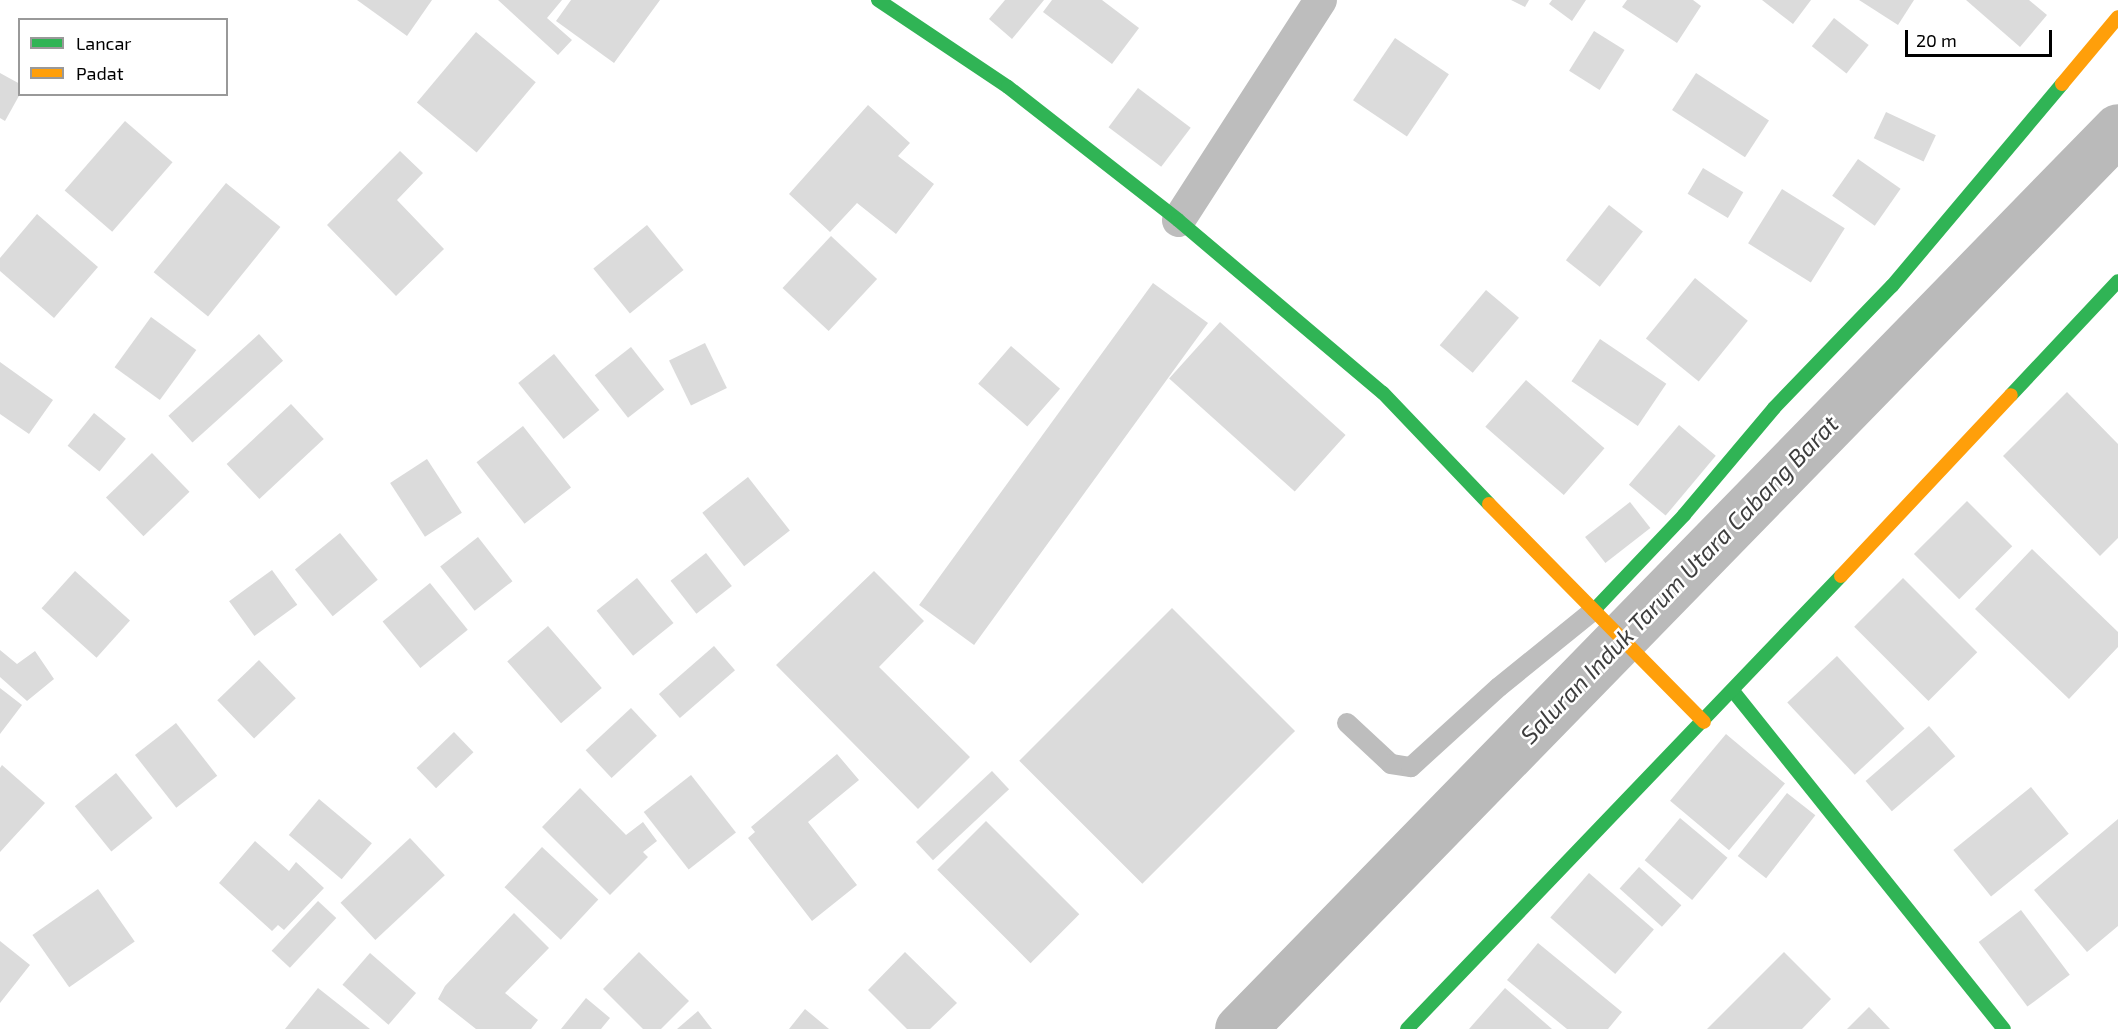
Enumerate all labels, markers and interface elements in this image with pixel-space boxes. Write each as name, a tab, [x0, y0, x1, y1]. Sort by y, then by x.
legend	[18, 18, 228, 96]
scale bar	[1908, 18, 2055, 56]
text: 20 m	[1916, 29, 1957, 51]
text: Lancar	[76, 32, 132, 54]
text: Padat	[76, 62, 123, 84]
water label: Saluran Induk Tarum Utara Cabang Barat	[1514, 409, 1844, 749]

